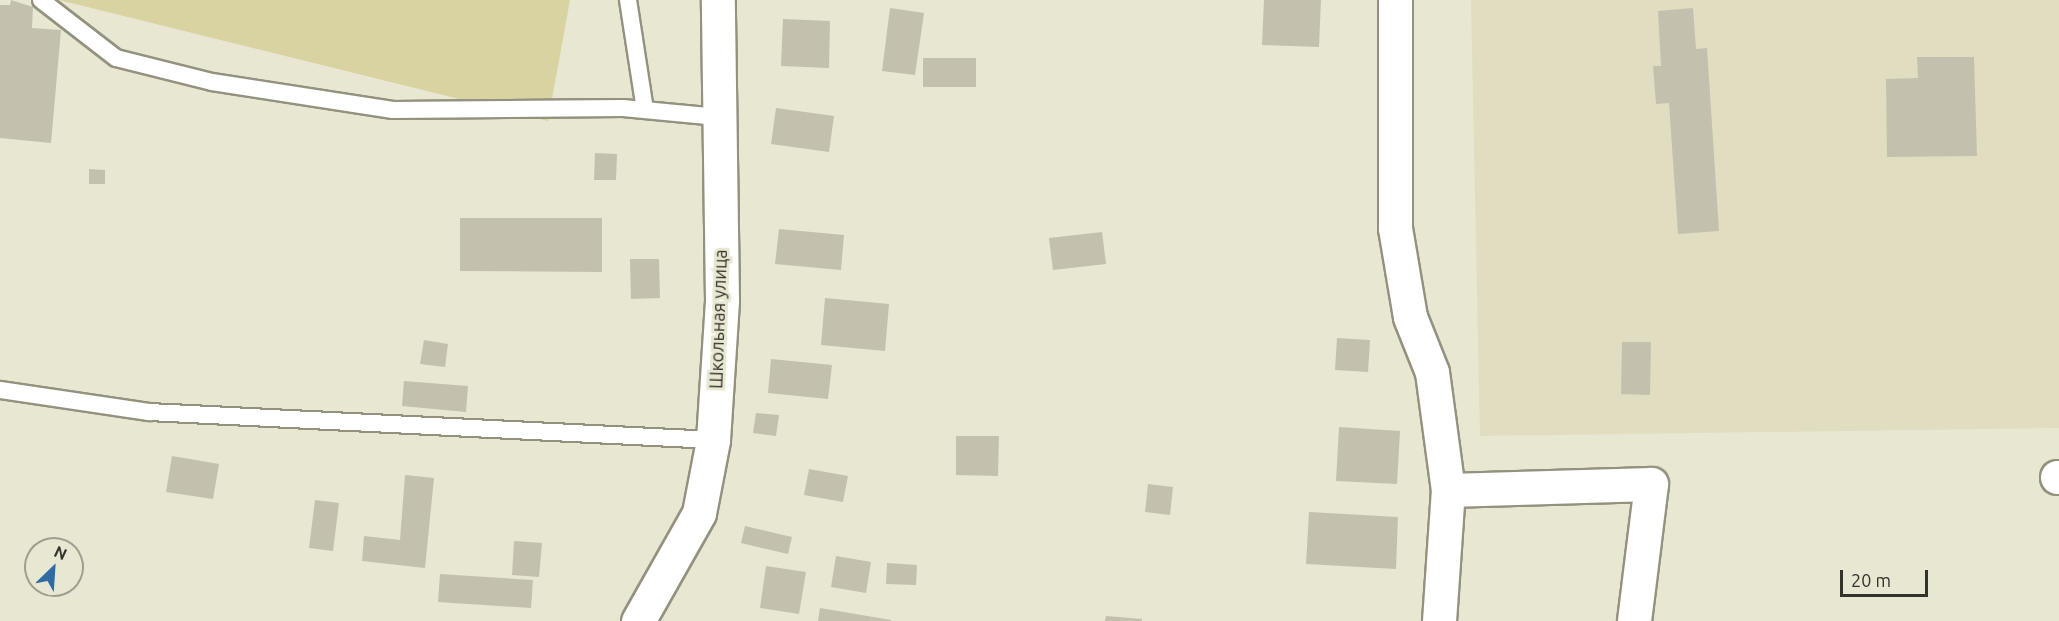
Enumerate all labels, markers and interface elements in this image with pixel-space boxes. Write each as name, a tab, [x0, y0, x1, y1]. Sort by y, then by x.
street label: Школьная улица	[705, 249, 731, 389]
north arrow	[24, 537, 84, 597]
text: N	[52, 542, 70, 563]
scale bar	[1843, 558, 1932, 596]
text: 20 m	[1851, 570, 1891, 590]

